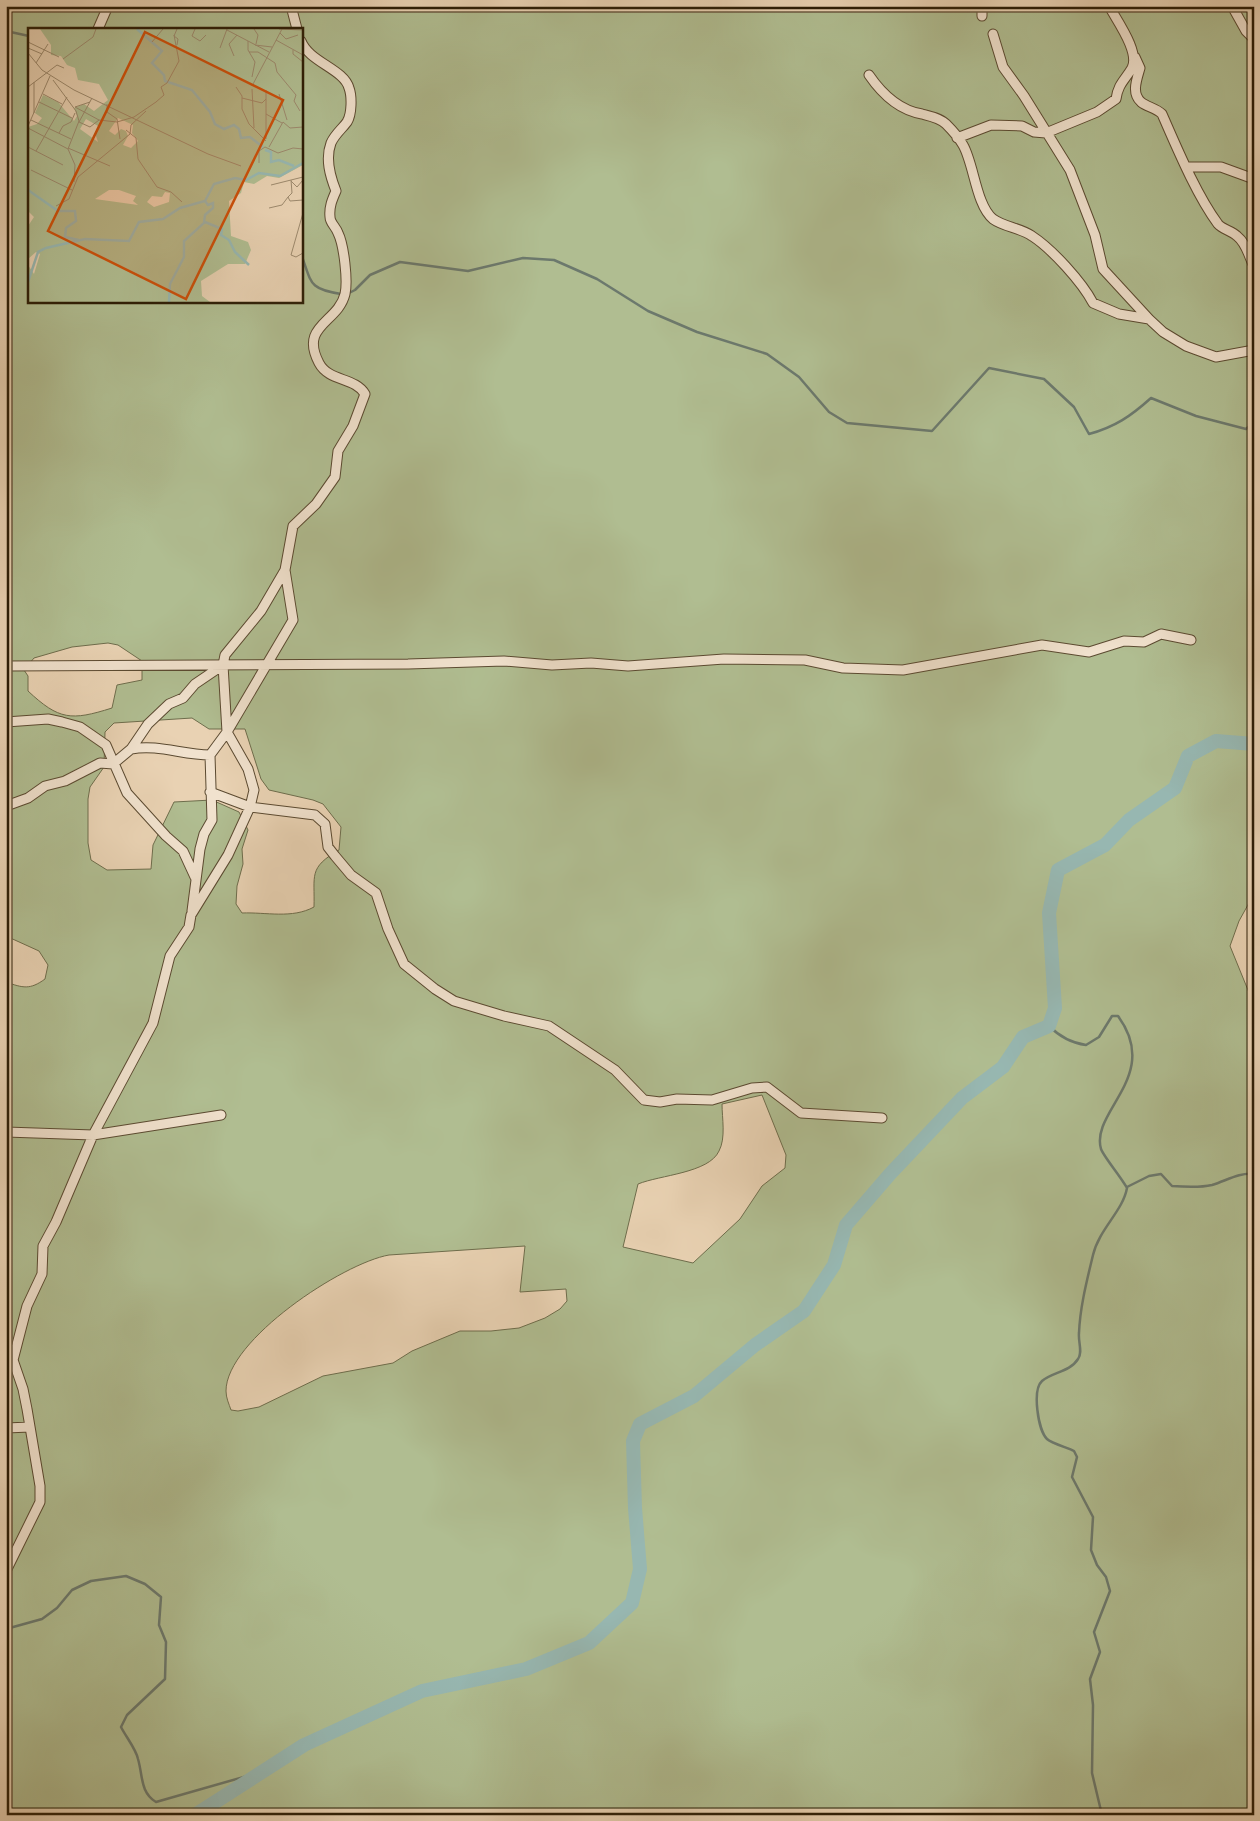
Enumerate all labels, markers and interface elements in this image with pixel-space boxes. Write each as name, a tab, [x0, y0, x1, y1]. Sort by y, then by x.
inset map	[28, 28, 302, 302]

